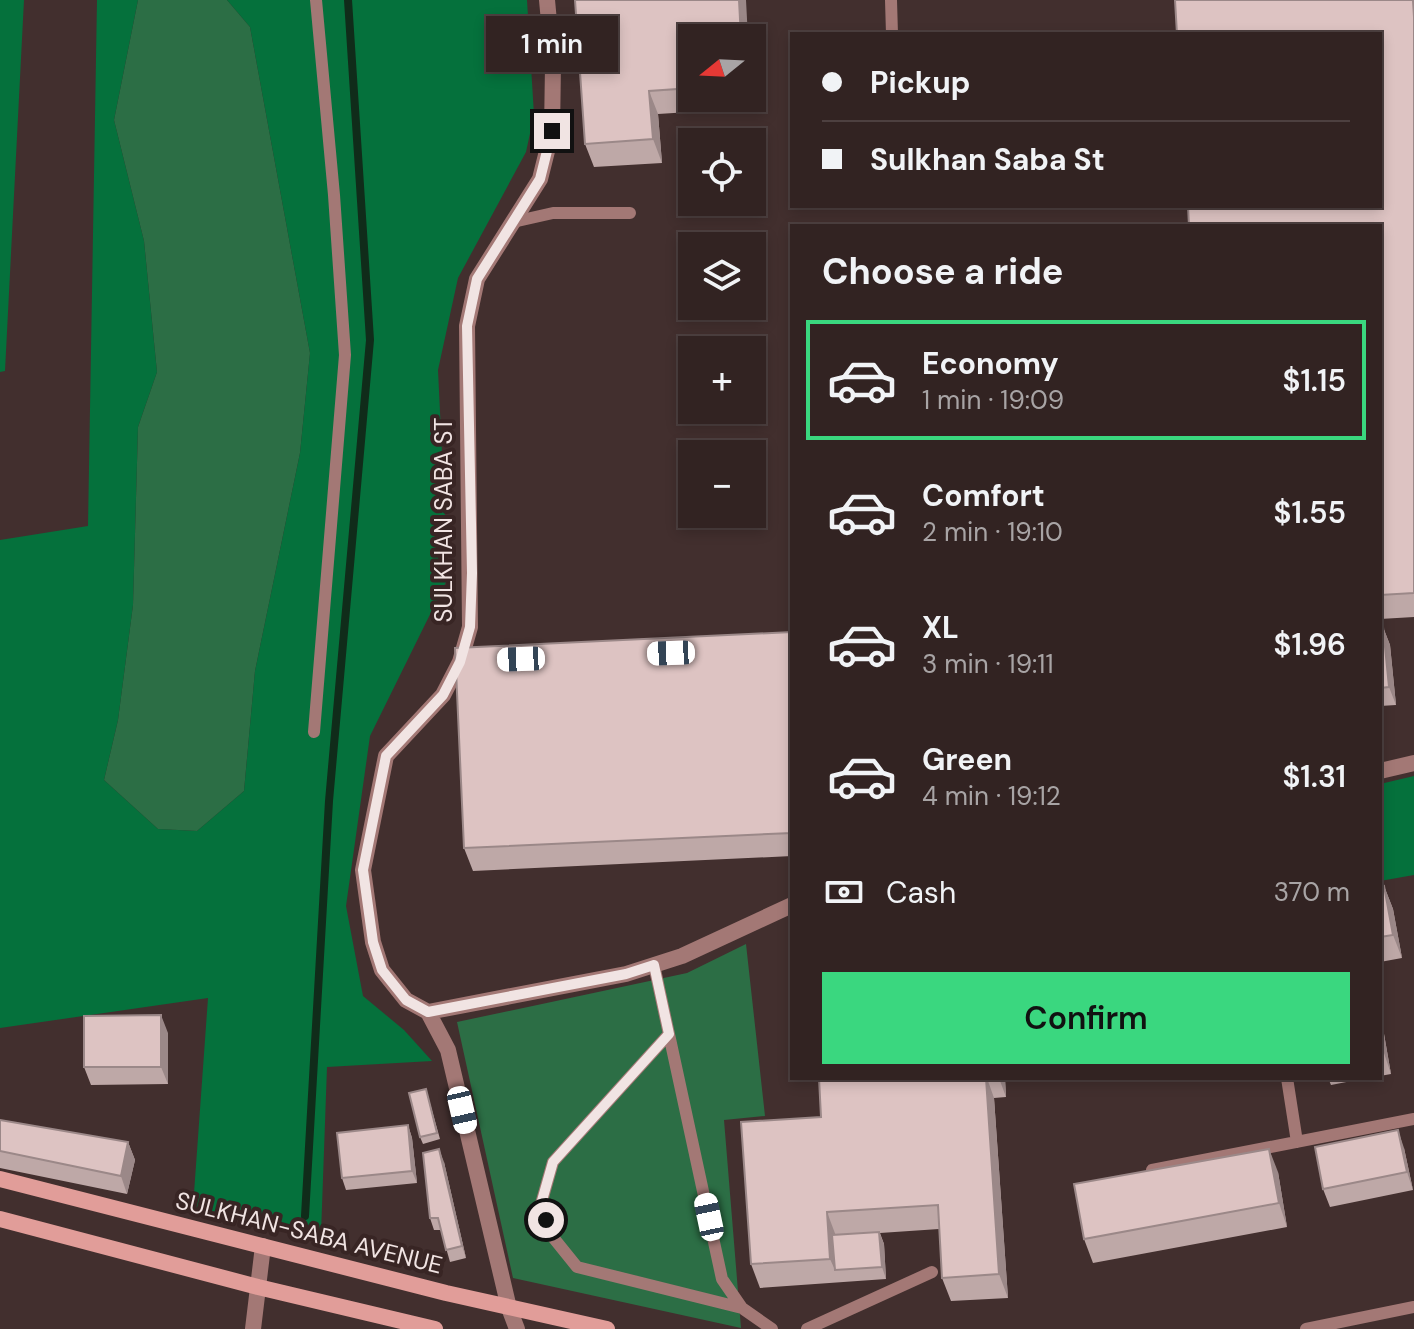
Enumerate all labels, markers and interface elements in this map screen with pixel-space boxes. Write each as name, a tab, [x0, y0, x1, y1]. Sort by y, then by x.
callout: 1 min	[486, 15, 618, 71]
north arrow	[678, 24, 766, 112]
map controls	[678, 24, 766, 528]
text: 1 min	[521, 27, 583, 61]
text: Pickup	[870, 63, 970, 102]
route end	[534, 113, 570, 149]
button: locate	[678, 128, 766, 216]
text: Sulkhan Saba St	[870, 140, 1105, 179]
button: layers	[678, 232, 766, 320]
text: Choose a ride	[822, 248, 1063, 295]
button: +	[678, 336, 766, 424]
icon: car	[826, 344, 898, 416]
text: Economy	[922, 344, 1059, 383]
text: $1.15	[1282, 361, 1346, 400]
text: 1 min · 19:09	[922, 383, 1064, 417]
street label: SULKHAN SABA ST	[428, 418, 459, 622]
button: −	[678, 440, 766, 528]
icon: car	[826, 476, 898, 548]
text: Comfort	[922, 476, 1045, 515]
text: $1.55	[1273, 493, 1346, 532]
text: 2 min · 19:10	[922, 515, 1063, 549]
icon: car	[826, 608, 898, 680]
text: XL	[922, 608, 959, 647]
text: $1.96	[1273, 625, 1346, 664]
car	[647, 640, 695, 666]
car	[497, 646, 545, 672]
text: 3 min · 19:11	[922, 647, 1054, 681]
icon: car	[826, 740, 898, 812]
text: Green	[922, 740, 1012, 779]
text: $1.31	[1282, 757, 1346, 796]
text: 4 min · 19:12	[922, 779, 1061, 813]
icon: cash	[822, 870, 866, 914]
text: Cash	[886, 873, 956, 912]
text: 370 m	[1274, 875, 1350, 909]
button: Confirm	[822, 972, 1350, 1064]
car	[445, 1084, 479, 1136]
street label: SULKHAN-SABA AVENUE	[173, 1184, 446, 1281]
car	[692, 1191, 726, 1243]
route start	[528, 1202, 564, 1238]

